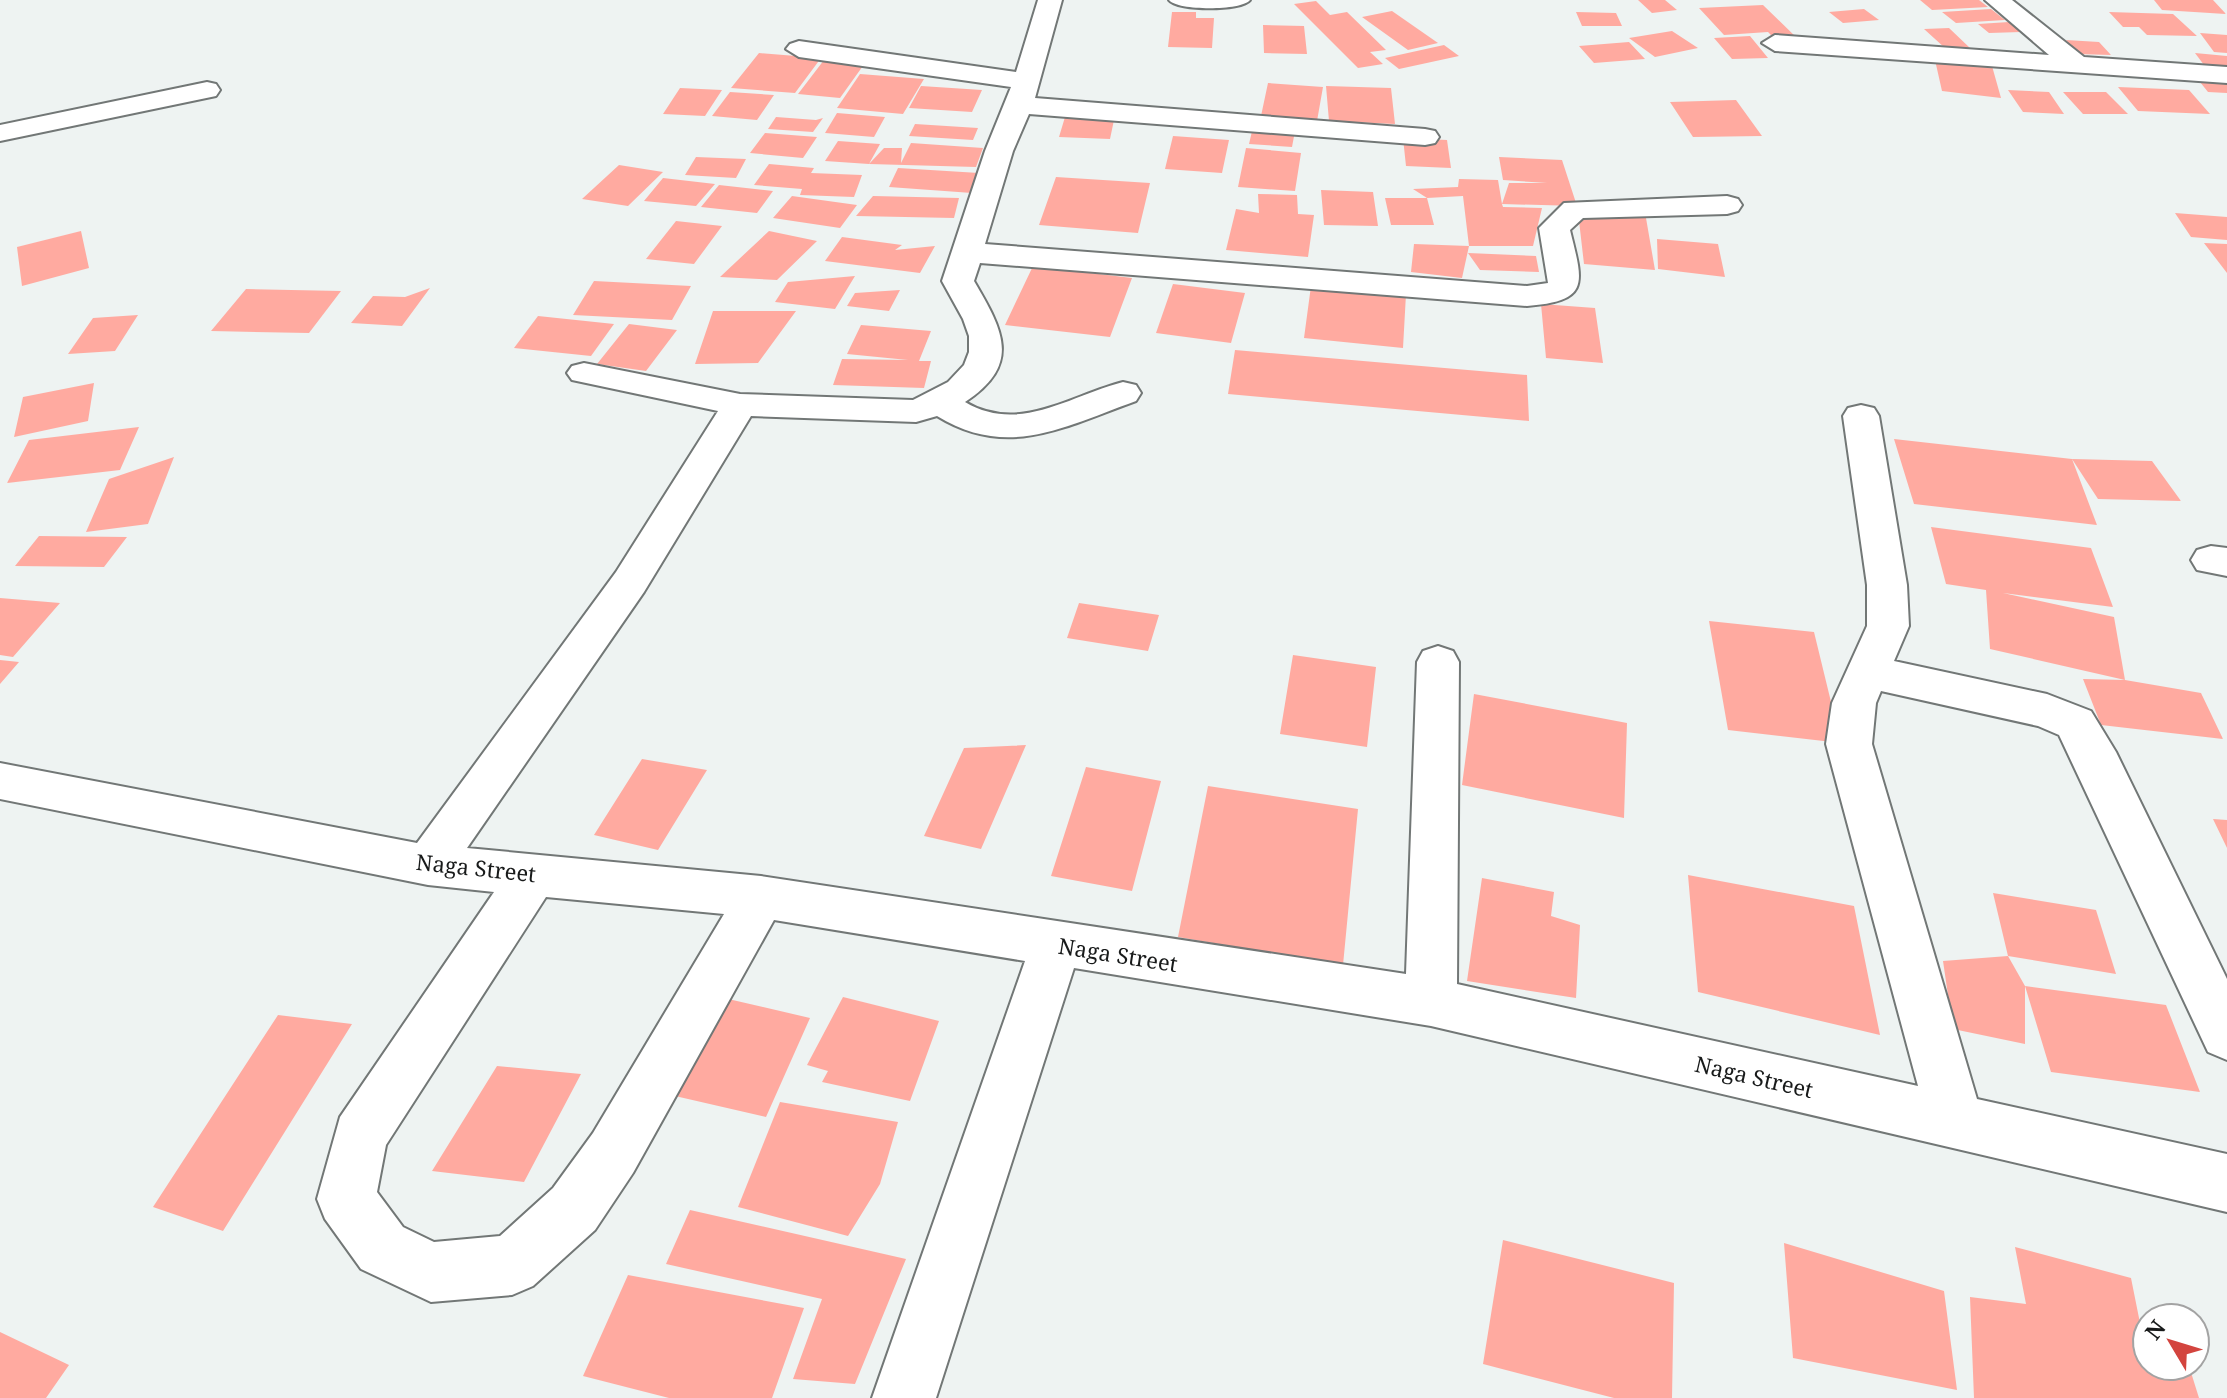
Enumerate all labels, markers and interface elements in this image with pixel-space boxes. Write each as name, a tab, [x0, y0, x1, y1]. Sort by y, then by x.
street label: Naga Street	[415, 846, 538, 888]
street label: Naga Street	[1056, 930, 1180, 978]
street label: Naga Street	[1692, 1048, 1817, 1104]
north arrow	[2131, 1302, 2211, 1382]
text: N	[2137, 1313, 2172, 1345]

